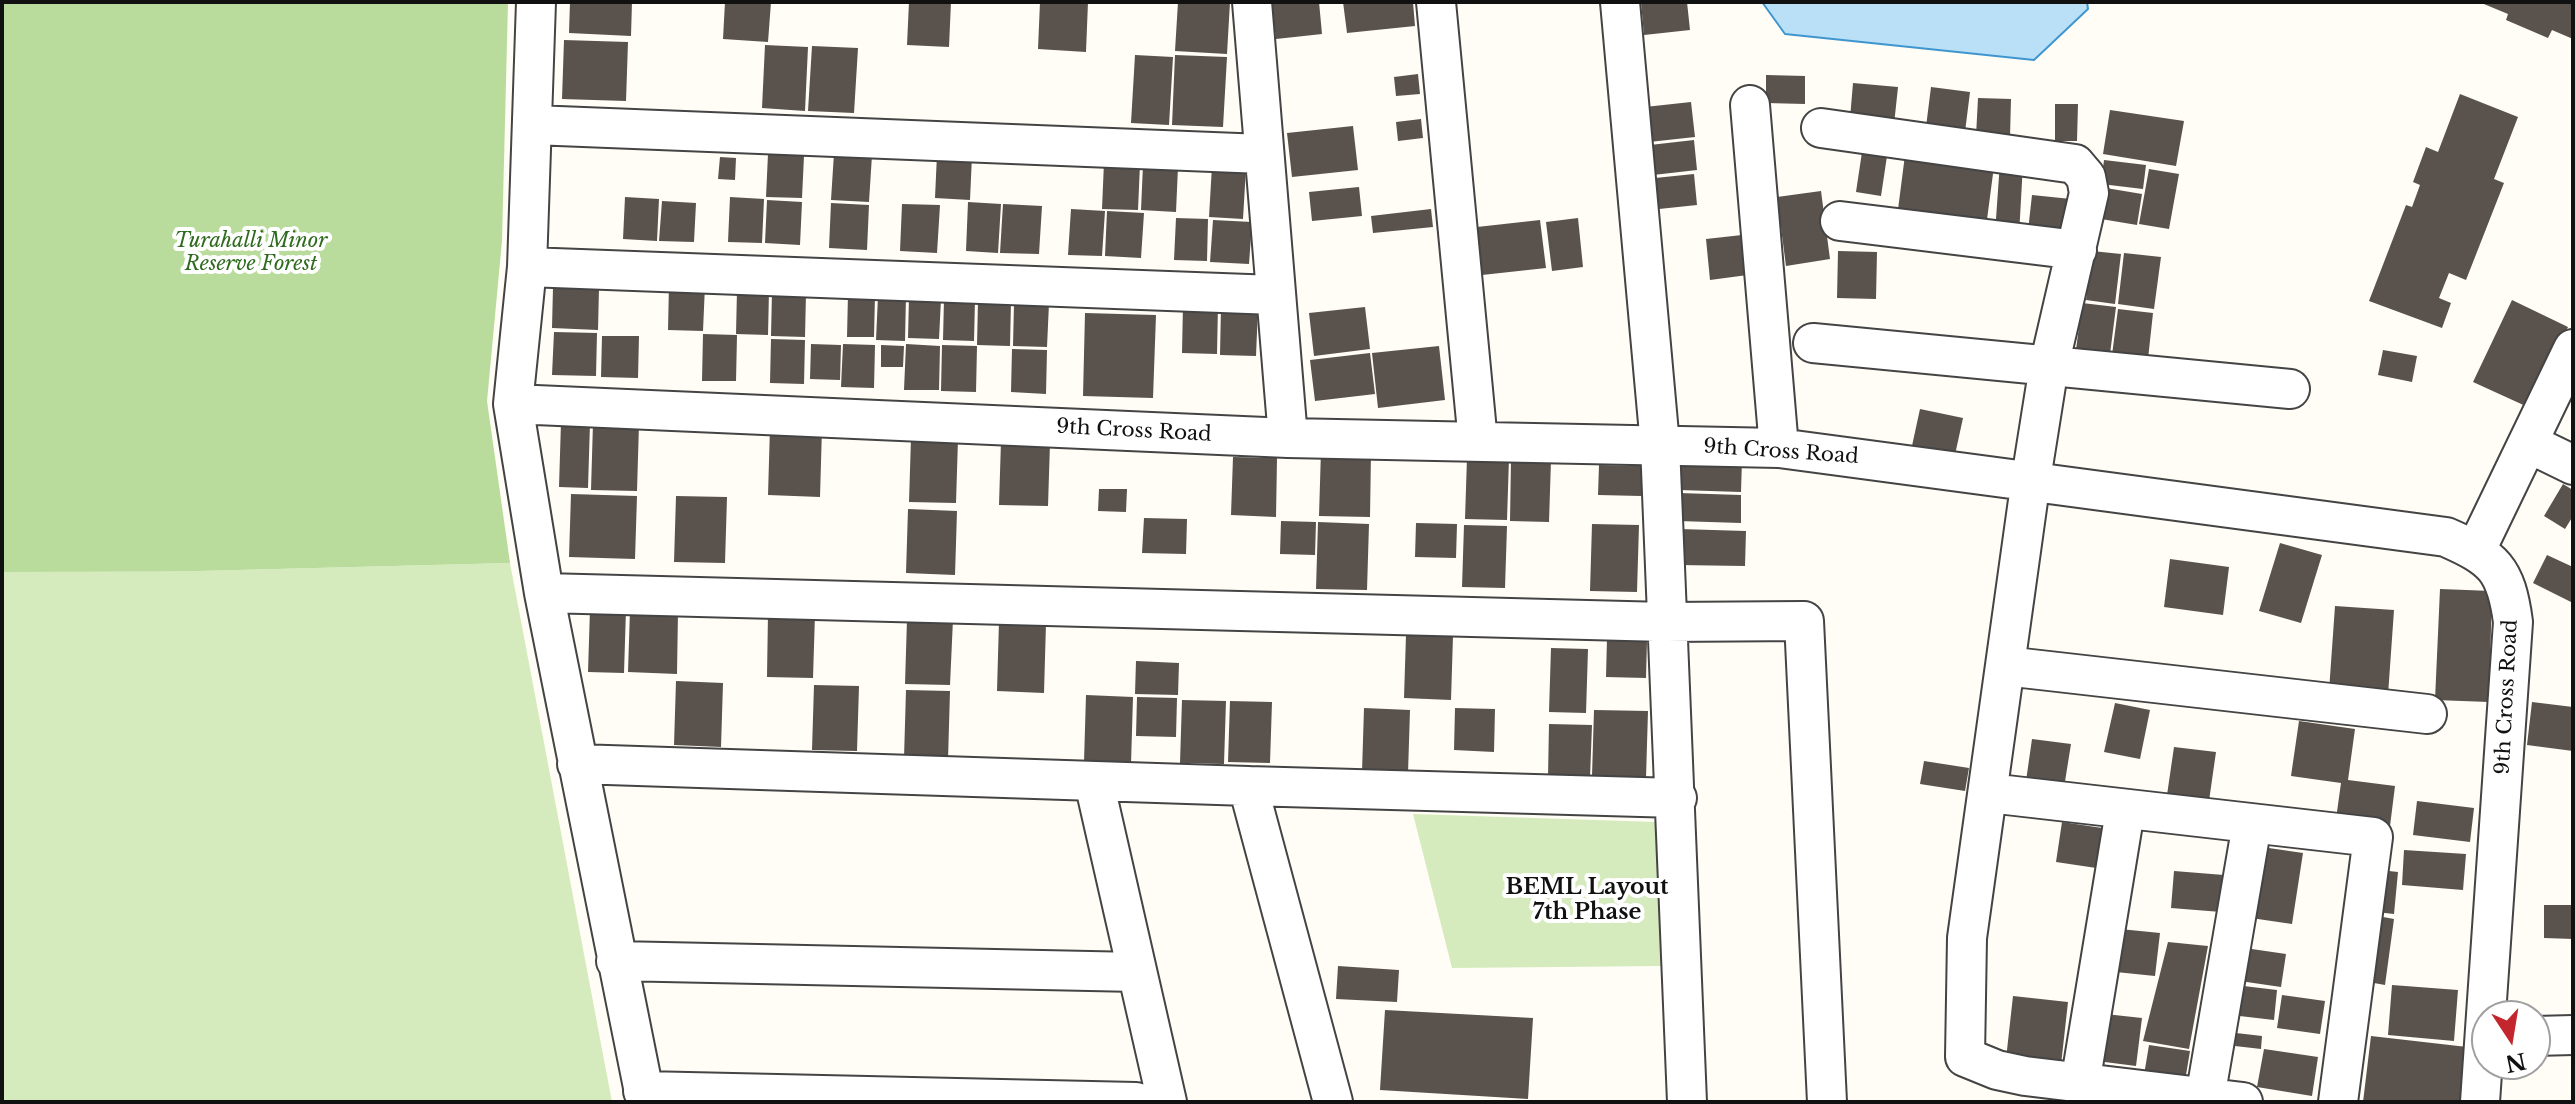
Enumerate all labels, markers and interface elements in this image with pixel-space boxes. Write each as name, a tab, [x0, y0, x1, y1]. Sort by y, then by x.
park label: Turahalli Minor Reserve Forest	[174, 229, 328, 276]
street label: 9th Cross Road	[1056, 415, 1212, 447]
street label: 9th Cross Road	[1703, 435, 1859, 469]
street label: 9th Cross Road	[2491, 619, 2523, 775]
district label: BEML Layout 7th Phase	[1505, 875, 1669, 926]
north arrow	[2471, 1000, 2551, 1080]
text: N	[2503, 1047, 2529, 1077]

